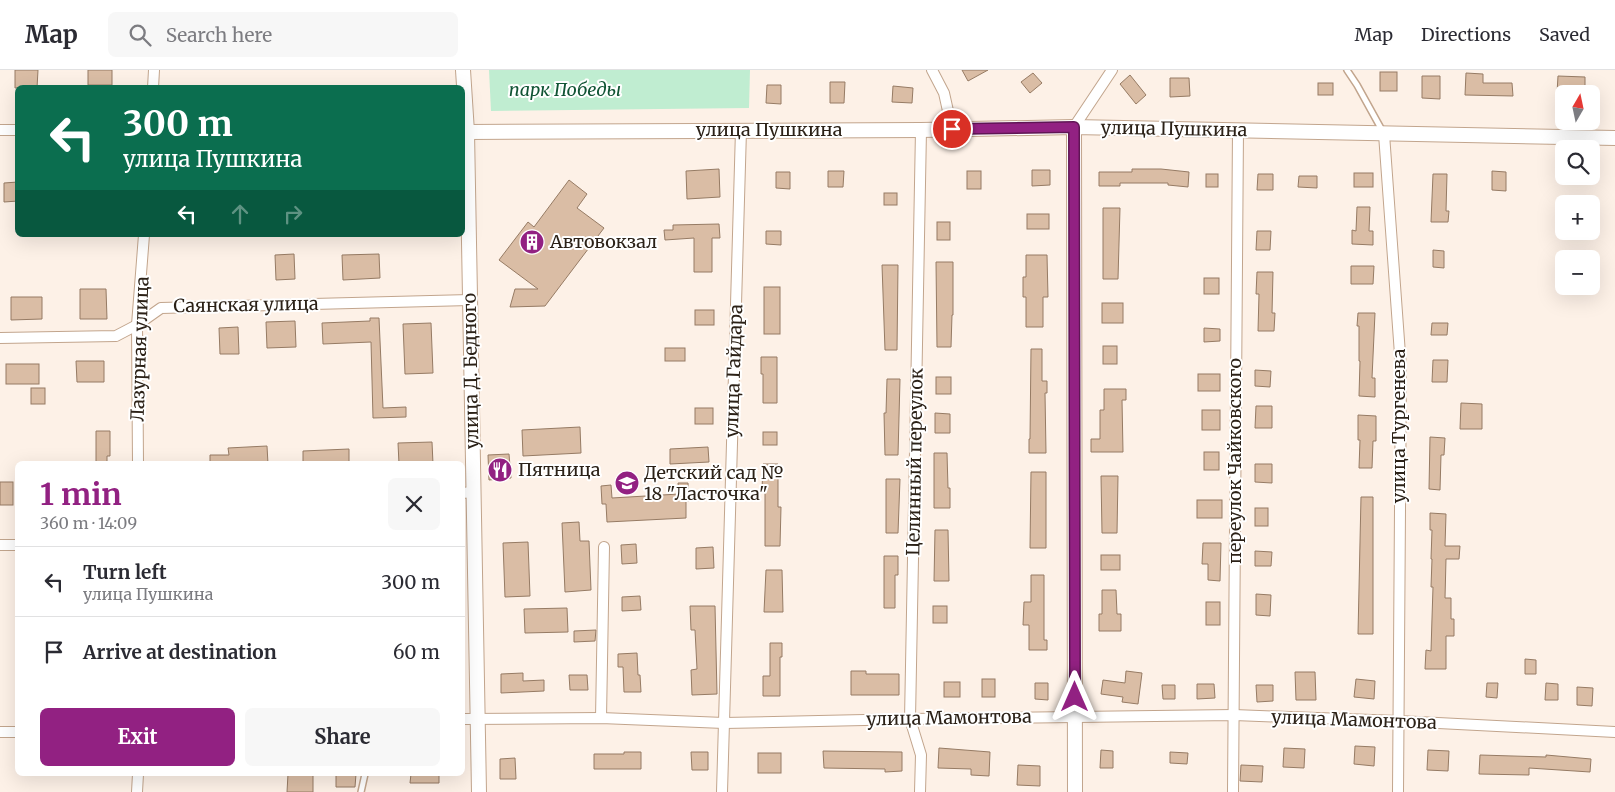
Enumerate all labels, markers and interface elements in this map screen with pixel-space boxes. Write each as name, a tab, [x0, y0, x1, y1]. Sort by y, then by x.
search box	[108, 12, 458, 57]
text: Map	[25, 19, 78, 50]
icon: search	[126, 21, 154, 49]
text: Search here	[166, 23, 272, 47]
text: Map	[1355, 23, 1393, 46]
text: Directions	[1421, 23, 1511, 46]
text: Saved	[1539, 23, 1590, 46]
park label: парк Победы	[509, 78, 621, 101]
north arrow	[1555, 85, 1600, 130]
map controls	[1555, 85, 1600, 295]
text: 300 m	[123, 102, 233, 146]
icon: left	[40, 105, 105, 170]
pin	[931, 108, 973, 150]
icon: arrive	[938, 115, 966, 143]
street label: улица Пушкина	[1100, 116, 1248, 141]
street label: улица Пушкина	[696, 118, 843, 141]
button: search	[1555, 140, 1600, 185]
text: улица Пушкина	[123, 145, 302, 173]
button: +	[1555, 195, 1600, 240]
icon: left	[173, 200, 201, 228]
icon: ahead	[226, 200, 254, 228]
icon: right	[279, 200, 307, 228]
building icon: Автовокзал	[519, 229, 545, 255]
place label: Автовокзал	[549, 230, 657, 253]
button: −	[1555, 250, 1600, 295]
street label: Лазурная улица	[125, 276, 154, 422]
street label: Саянская улица	[173, 292, 319, 317]
street label: улица Д. Бедного	[458, 293, 483, 449]
street label: улица Гайдара	[720, 303, 747, 438]
street label: улица Тургенева	[1387, 348, 1410, 503]
street label: переулок Чайковского	[1223, 358, 1246, 564]
street label: Целинный переулок	[901, 367, 928, 556]
restaurant icon: Пятница	[487, 457, 513, 483]
place label: Пятница	[518, 458, 601, 481]
place label: Детский сад № 18 "Ласточка"	[644, 461, 785, 505]
school or university icon: Детский сад № 18 "Ласточка"	[614, 470, 640, 496]
text: 1 min	[40, 475, 122, 513]
button: close	[388, 478, 440, 530]
text: 360 m · 14:09	[40, 513, 137, 533]
text: Turn left	[83, 560, 167, 584]
icon: left	[40, 568, 68, 596]
text: 300 m	[381, 570, 440, 594]
text: улица Пушкина	[83, 584, 213, 604]
icon: arrive	[40, 638, 68, 666]
text: Arrive at destination	[83, 640, 277, 664]
text: 60 m	[393, 640, 440, 664]
position arrow	[1048, 670, 1100, 722]
street label: улица Мамонтова	[866, 705, 1032, 730]
street label: улица Мамонтова	[1271, 705, 1438, 734]
button: Exit	[40, 708, 235, 766]
button: Share	[245, 708, 440, 766]

